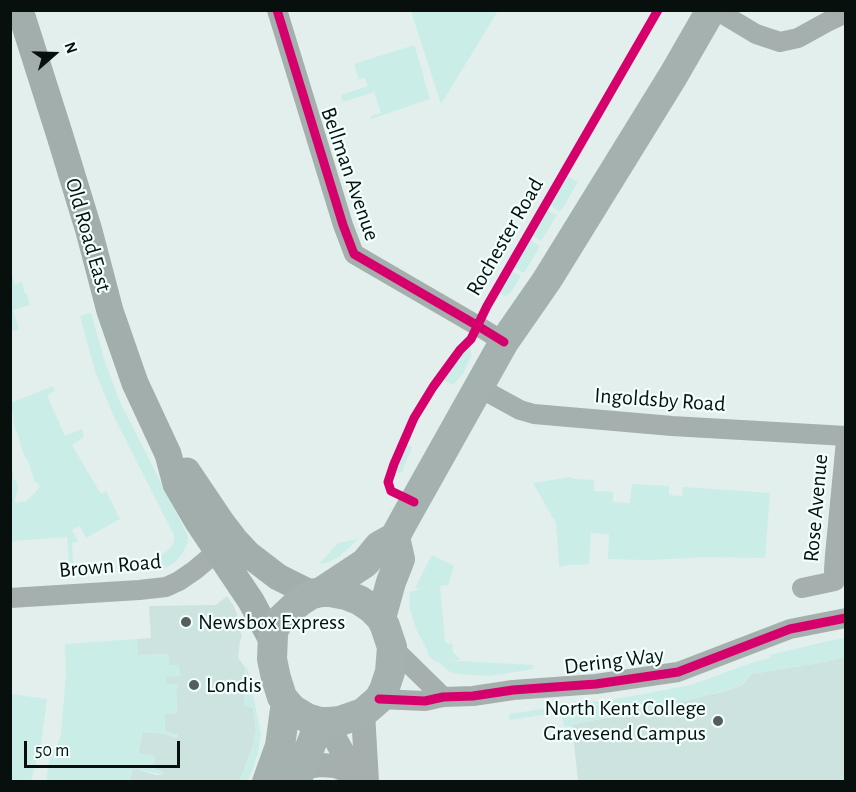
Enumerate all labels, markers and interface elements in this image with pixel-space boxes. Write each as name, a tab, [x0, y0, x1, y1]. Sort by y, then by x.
north arrow	[24, 24, 84, 84]
text: N	[61, 40, 80, 56]
street label: Bellman Avenue	[315, 104, 385, 244]
street label: Rochester Road	[461, 173, 549, 301]
street label: Old Road East	[59, 175, 117, 295]
street label: Ingoldsby Road	[594, 382, 726, 418]
street label: Rose Avenue	[798, 453, 834, 563]
street label: Brown Road	[58, 548, 162, 584]
place label: Newsbox Express	[198, 609, 345, 635]
marker: Newsbox Express	[179, 615, 193, 629]
street label: Dering Way	[563, 642, 665, 680]
place label: Londis	[206, 672, 262, 698]
marker: Londis	[187, 678, 201, 692]
place label: North Kent College Gravesend Campus	[543, 695, 706, 746]
marker: North Kent College Gravesend Campus	[711, 714, 725, 728]
scale bar	[27, 729, 183, 767]
text: 50 m	[35, 742, 69, 760]

